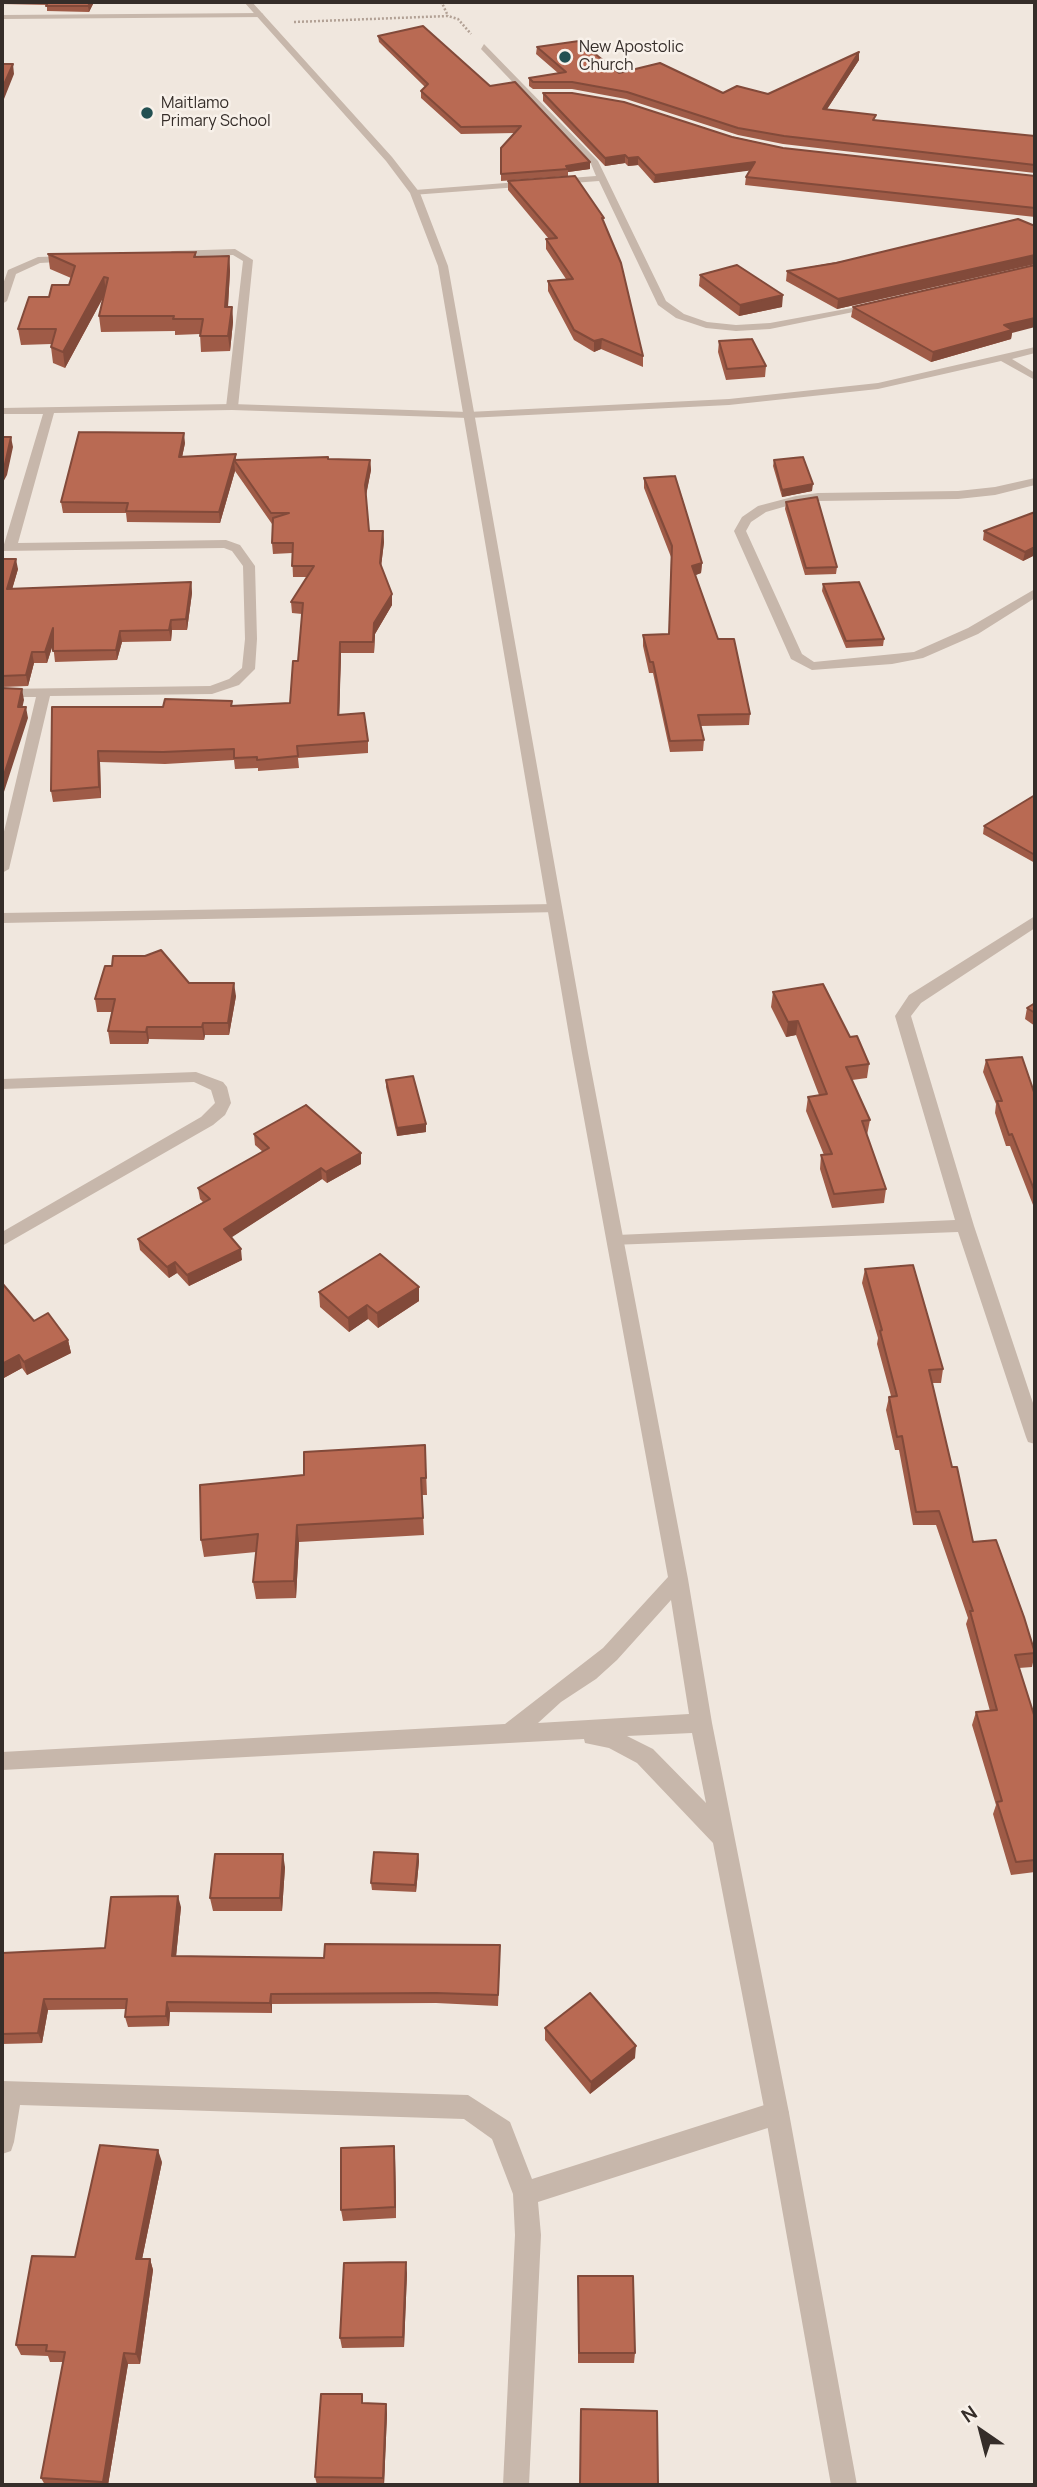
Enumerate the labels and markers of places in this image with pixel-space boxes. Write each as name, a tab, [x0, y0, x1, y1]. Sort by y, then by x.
place label: New Apostolic Church	[579, 38, 684, 76]
marker: New Apostolic Church	[557, 49, 573, 65]
place label: Maitlamo Primary School	[161, 94, 271, 132]
marker: Maitlamo Primary School	[139, 105, 155, 121]

